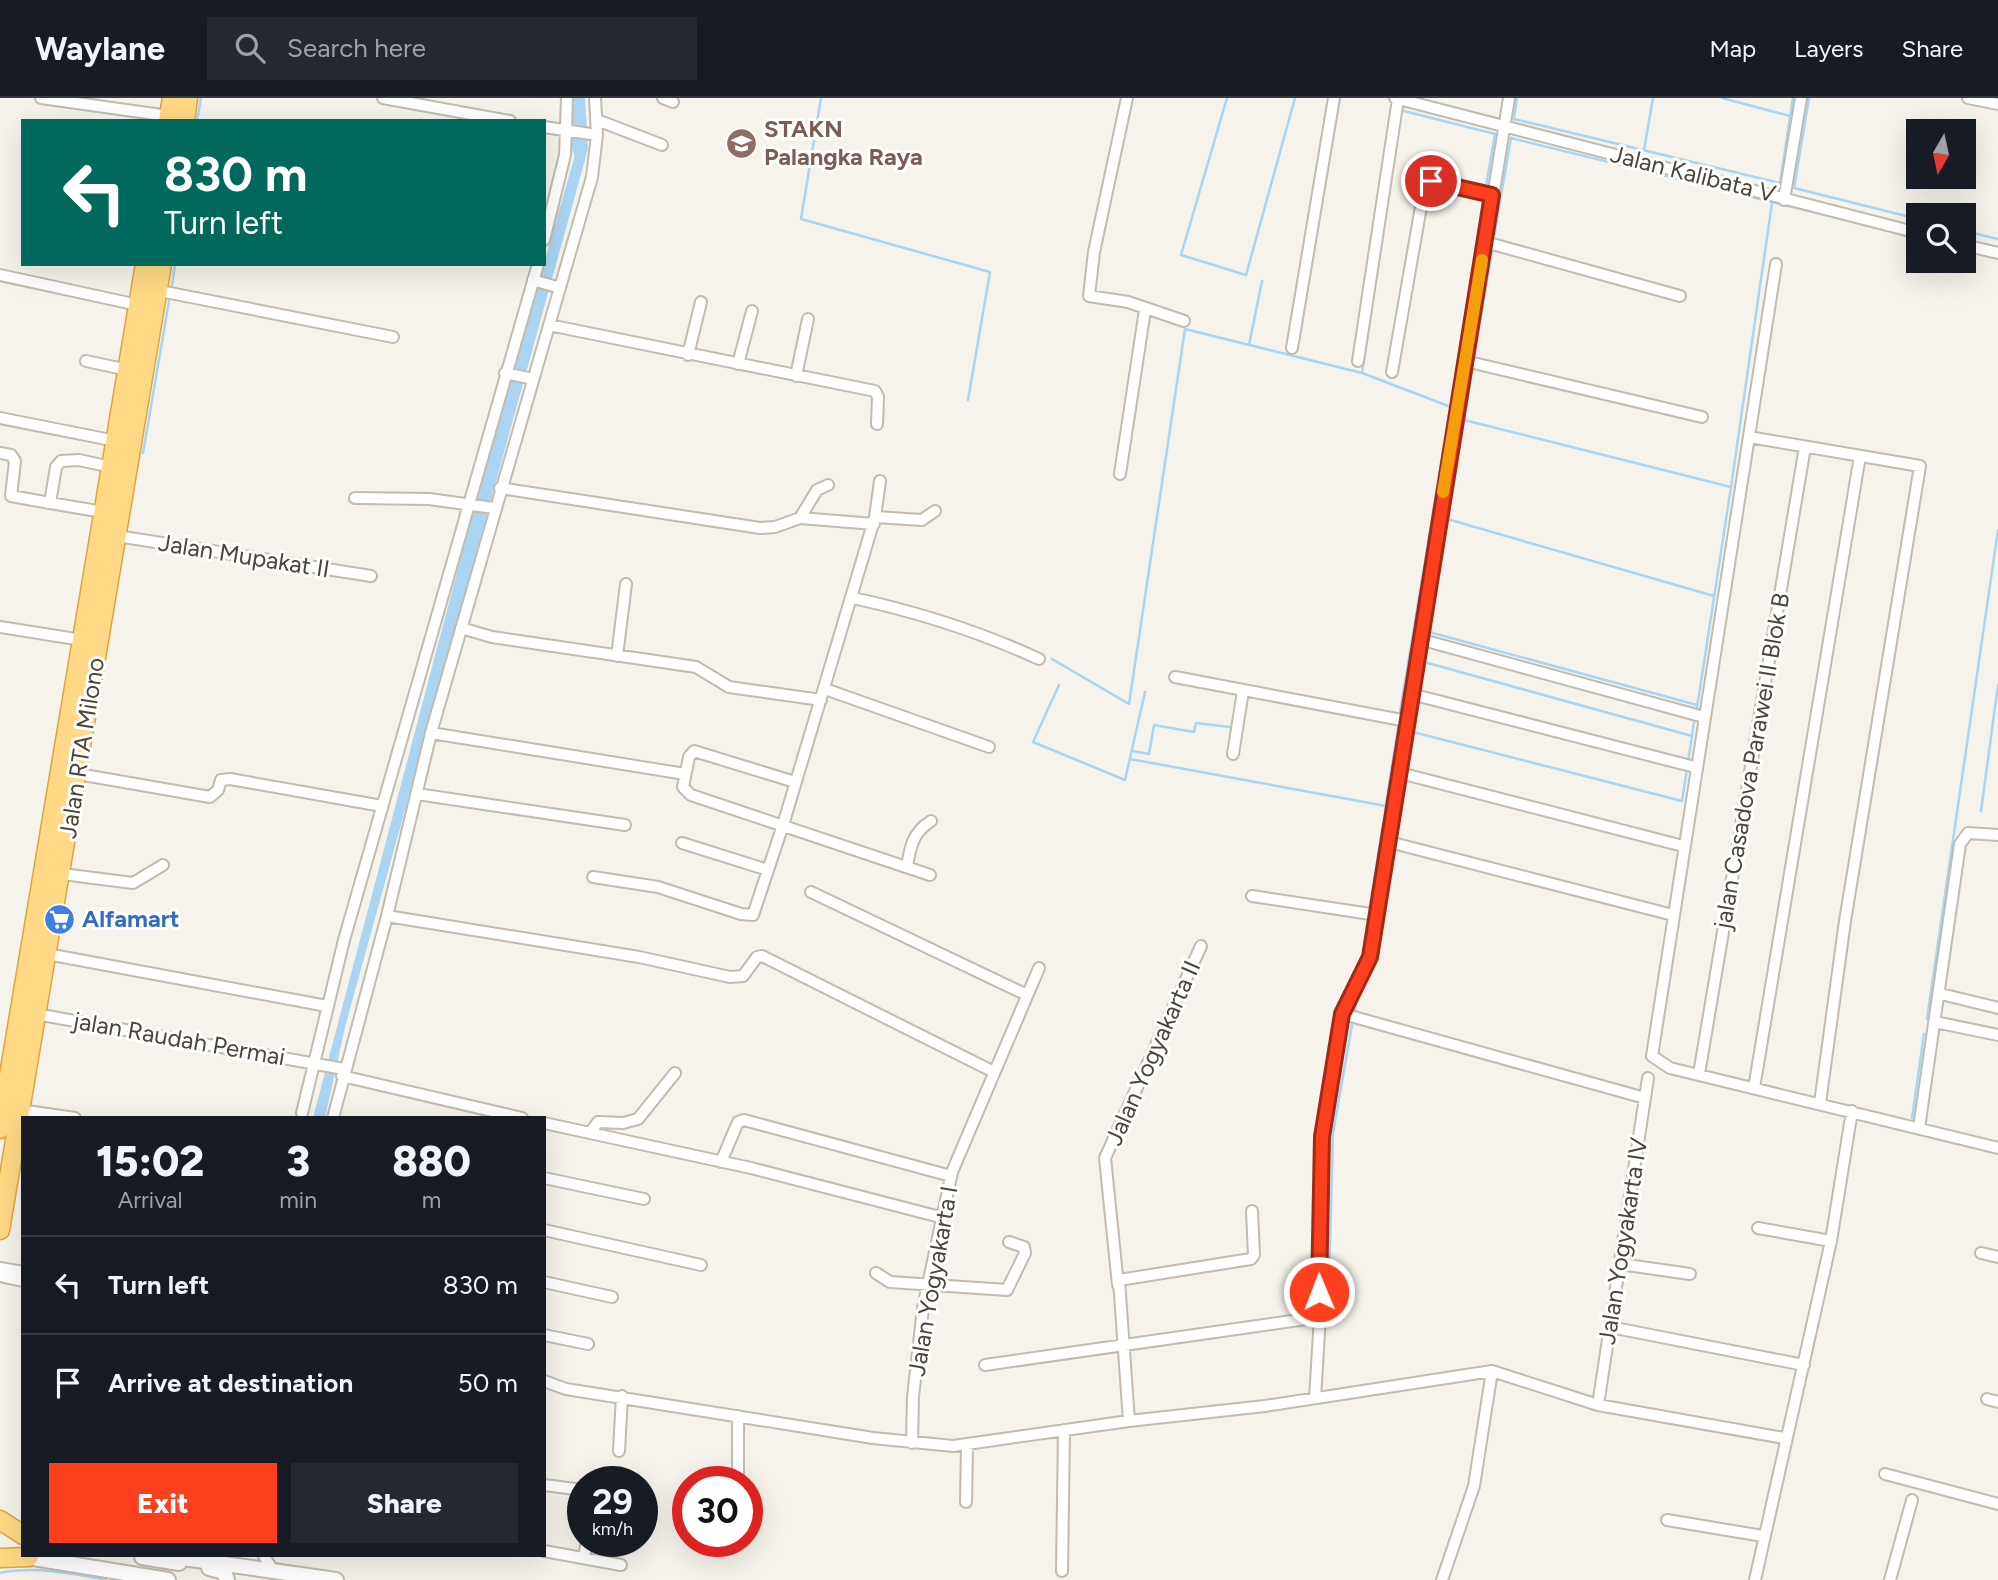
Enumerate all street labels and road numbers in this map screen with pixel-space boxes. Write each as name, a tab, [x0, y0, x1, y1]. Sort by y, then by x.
street label: Jalan Kalibata V	[1608, 139, 1779, 208]
street label: Jalan Mupakat II	[156, 528, 332, 583]
street label: jalan Casadova Parawei II Blok B	[1707, 591, 1795, 933]
street label: Jalan RTA Milono	[53, 655, 110, 840]
street label: Jalan Yogyakarta II	[1099, 956, 1206, 1150]
street label: jalan Raudah Permai	[69, 1005, 287, 1071]
street label: Jalan Yogyakarta IV	[1592, 1135, 1653, 1346]
street label: Jalan Yogyakarta I	[902, 1184, 964, 1378]

